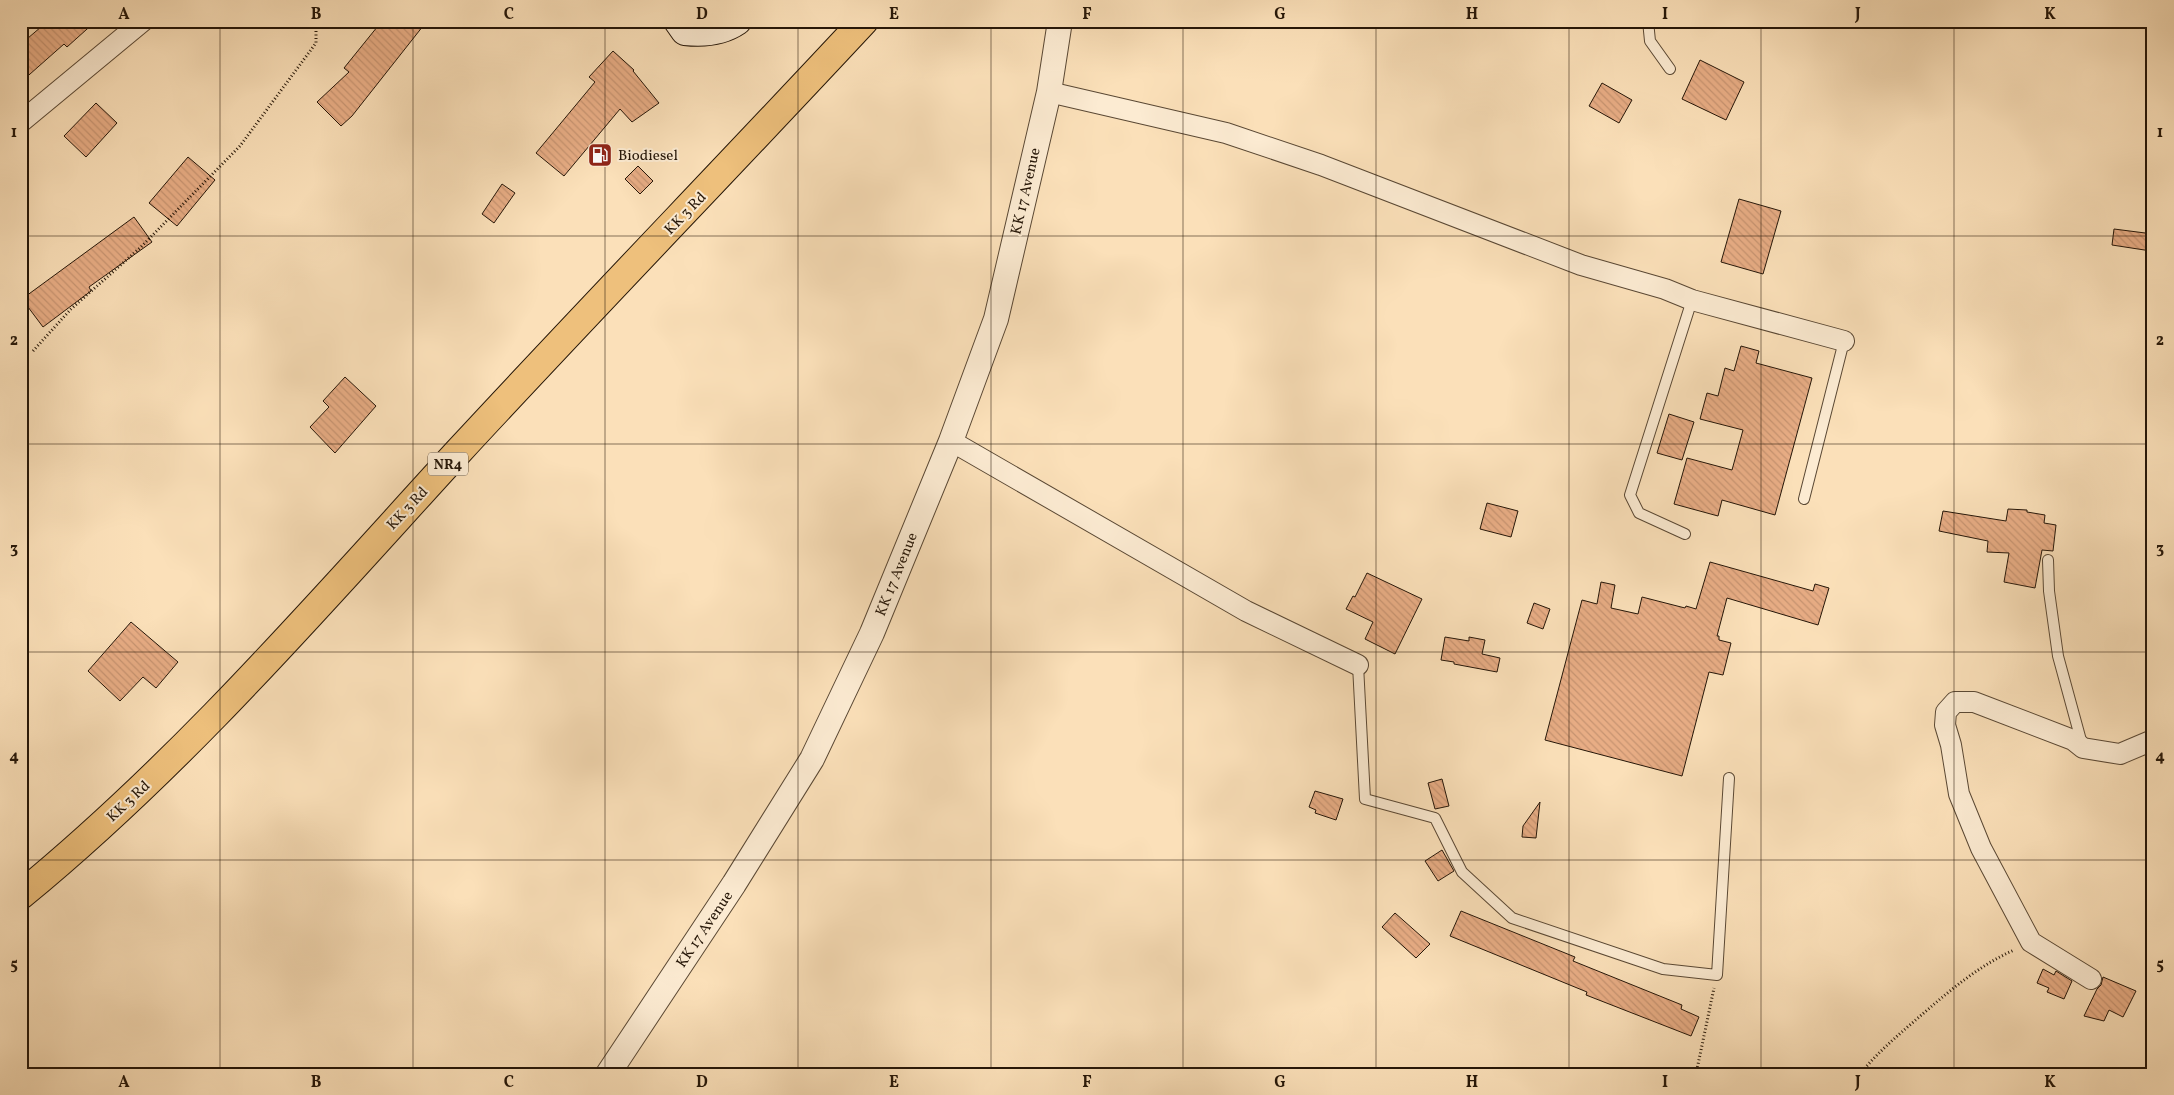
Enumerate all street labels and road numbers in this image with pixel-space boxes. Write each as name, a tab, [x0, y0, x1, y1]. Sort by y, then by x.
street label: KK 17 Avenue	[1006, 146, 1047, 237]
street label: KK 3 Rd	[660, 188, 712, 240]
road number: NR4	[428, 452, 468, 476]
street label: KK 3 Rd	[383, 483, 434, 535]
street label: KK 17 Avenue	[871, 530, 924, 620]
street label: KK 3 Rd	[103, 777, 155, 828]
street label: KK 17 Avenue	[672, 887, 739, 972]

